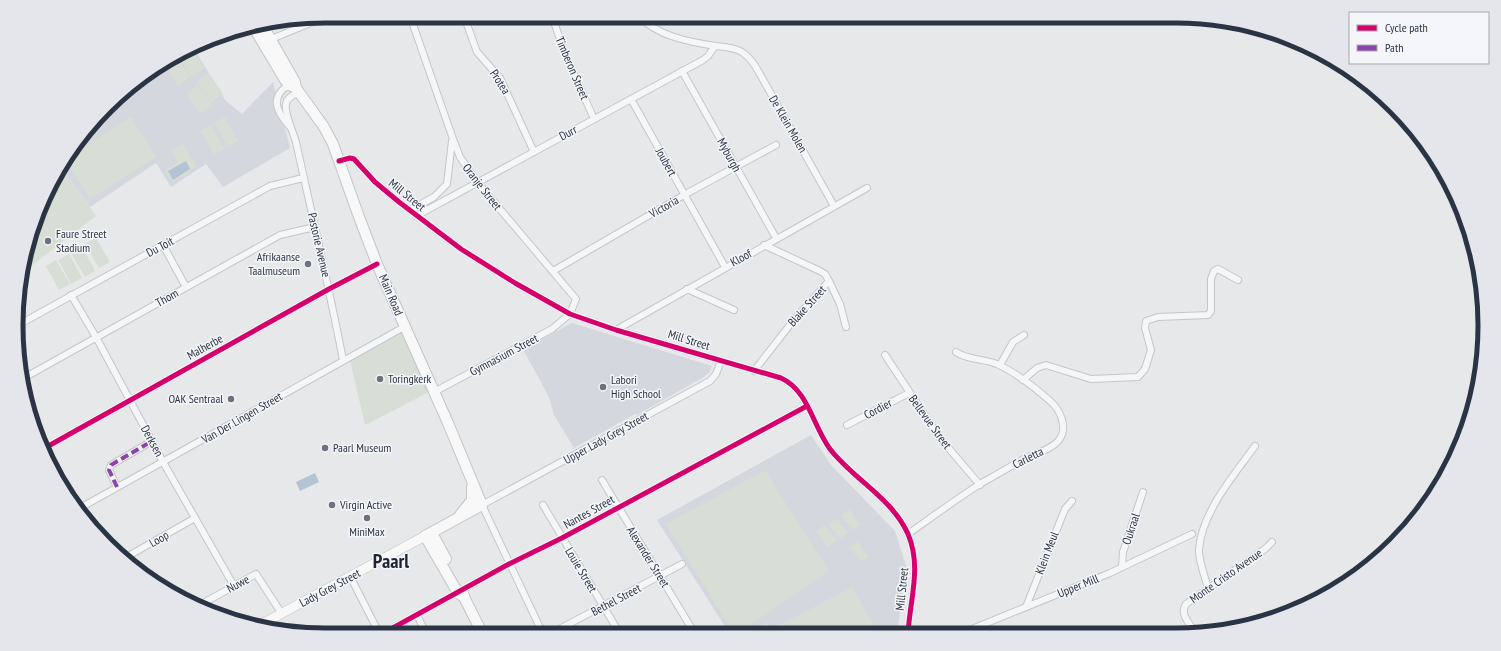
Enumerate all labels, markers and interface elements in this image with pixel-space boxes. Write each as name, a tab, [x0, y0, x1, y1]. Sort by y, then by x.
legend	[1349, 12, 1489, 64]
text: Cycle path	[1385, 20, 1428, 35]
street label: Timberon Street	[552, 34, 593, 102]
text: Path	[1385, 40, 1403, 55]
street label: Protea	[487, 67, 514, 97]
street label: De Klein Molen	[766, 92, 811, 155]
street label: Durr	[556, 121, 580, 143]
street label: Myburgh	[714, 135, 745, 174]
street label: Joubert	[652, 144, 681, 179]
street label: Oranje Street	[460, 160, 506, 213]
street label: Mill Street	[386, 175, 429, 214]
street label: Victoria	[645, 192, 681, 221]
street label: Pastorie Avenue	[305, 211, 334, 279]
place label: Faure Street Stadium	[56, 226, 107, 255]
street label: Du Toit	[143, 233, 177, 260]
marker: Faure Street Stadium	[43, 236, 53, 246]
street label: Kloof	[727, 245, 755, 269]
place label: Afrikaanse Taalmuseum	[248, 249, 300, 278]
marker: Afrikaanse Taalmuseum	[303, 259, 313, 269]
street label: Main Road	[376, 272, 407, 318]
street label: Blake Street	[784, 282, 829, 329]
street label: Thom	[153, 285, 181, 310]
street label: Mill Street	[666, 326, 713, 353]
street label: Gymnasium Street	[467, 330, 541, 379]
street label: Malherbe	[184, 331, 225, 363]
place label: Toringkerk	[388, 371, 431, 386]
place label: Labori High School	[611, 372, 661, 401]
marker: Toringkerk	[375, 374, 385, 384]
marker: Labori High School	[598, 382, 608, 392]
street label: Van Der Lingen Street	[198, 388, 285, 447]
place label: OAK Sentraal	[168, 391, 223, 406]
street label: Bellevue Street	[906, 392, 955, 452]
marker: OAK Sentraal	[226, 394, 236, 404]
street label: Cordier	[861, 395, 895, 422]
street label: Upper Lady Grey Street	[561, 408, 651, 467]
street label: Derksen	[138, 422, 167, 459]
place label: Paarl Museum	[333, 440, 391, 455]
marker: Paarl Museum	[320, 443, 330, 453]
street label: Carletta	[1010, 443, 1046, 472]
street label: Nantes Street	[561, 491, 618, 532]
place label: Virgin Active	[339, 497, 392, 512]
marker: Virgin Active	[327, 500, 337, 510]
street label: Oukraal	[1118, 511, 1143, 546]
marker: MiniMax	[362, 513, 372, 523]
street label: Alexander Street	[624, 523, 673, 591]
place label: MiniMax	[349, 524, 385, 539]
street label: Loop	[146, 527, 171, 550]
street label: Klein Meul	[1032, 529, 1062, 576]
street label: Louie Street	[562, 545, 601, 596]
street label: Monte Cristo Avenue	[1187, 545, 1265, 606]
district label: Paarl	[373, 548, 409, 574]
street label: Lady Grey Street	[297, 565, 363, 610]
street label: Mill Street	[892, 566, 911, 611]
street label: Upper Mill	[1055, 570, 1101, 601]
street label: Nuwe	[224, 571, 252, 596]
street label: Bethel Street	[588, 580, 644, 619]

